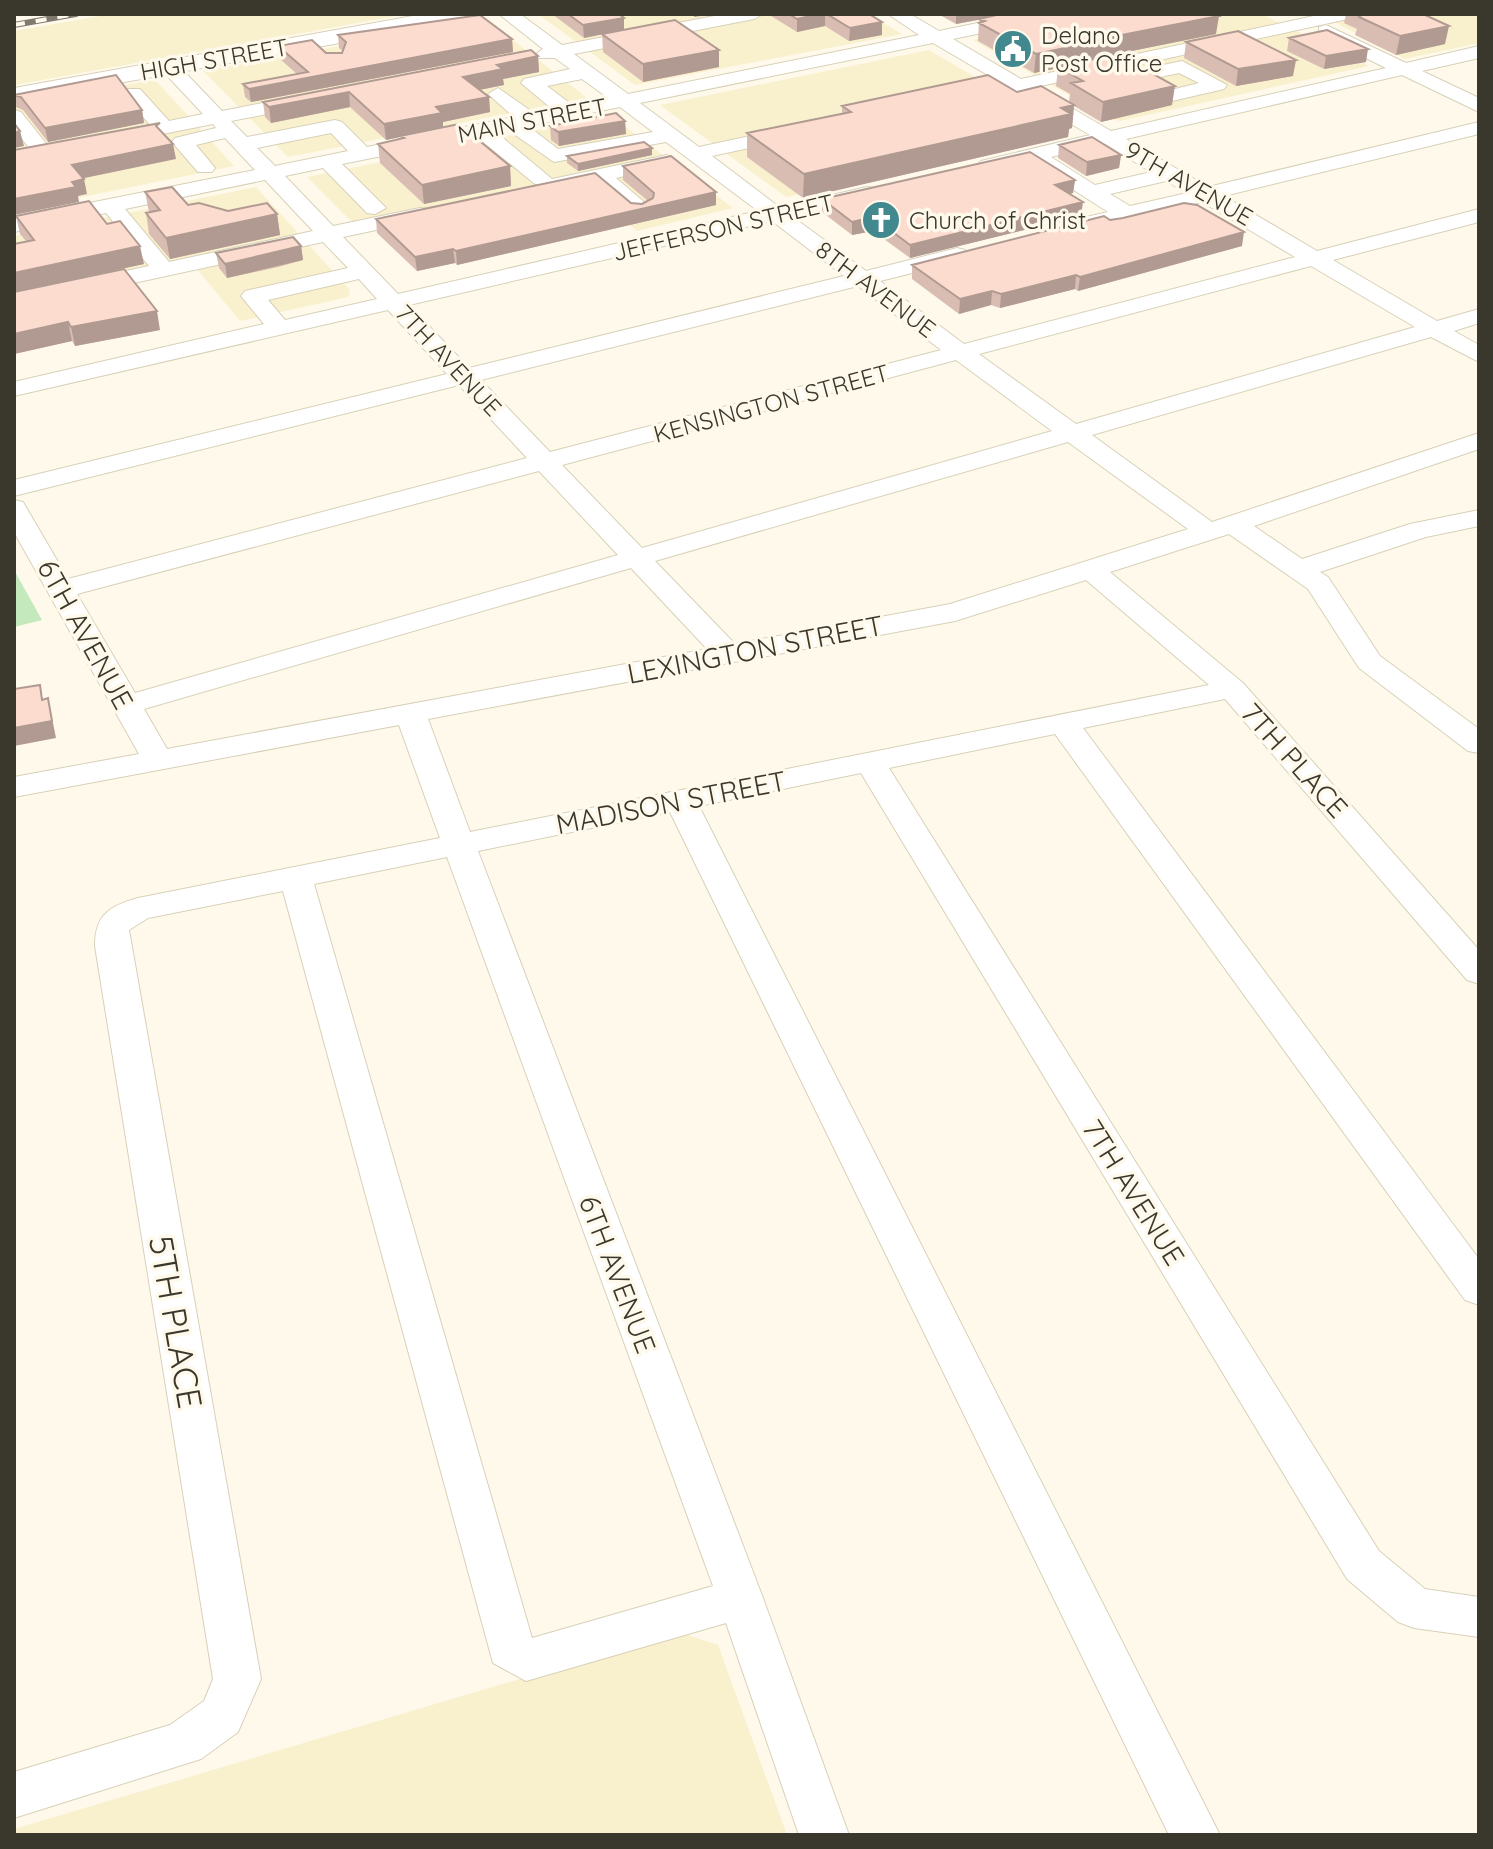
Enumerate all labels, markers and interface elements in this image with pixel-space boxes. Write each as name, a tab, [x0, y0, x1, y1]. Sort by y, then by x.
place label: Delano Post Office	[1041, 20, 1162, 78]
public building icon: Delano Post Office	[992, 28, 1034, 70]
street label: HIGH STREET	[138, 31, 290, 87]
street label: MAIN STREET	[455, 91, 609, 149]
street label: 9TH AVENUE	[1120, 134, 1258, 232]
street label: JEFFERSON STREET	[610, 187, 836, 267]
church icon: Church of Christ	[860, 199, 902, 241]
place label: Church of Christ	[909, 205, 1086, 235]
street label: 8TH AVENUE	[810, 234, 942, 344]
street label: 7TH AVENUE	[390, 298, 508, 422]
street label: KENSINGTON STREET	[650, 357, 892, 449]
street label: 6TH AVENUE	[30, 553, 142, 715]
street label: LEXINGTON STREET	[624, 607, 886, 691]
street label: 7TH PLACE	[1234, 695, 1356, 825]
street label: MADISON STREET	[553, 763, 789, 841]
street label: 7TH AVENUE	[1075, 1113, 1193, 1271]
street label: 6TH AVENUE	[572, 1190, 664, 1358]
street label: 5TH PLACE	[140, 1232, 212, 1412]

